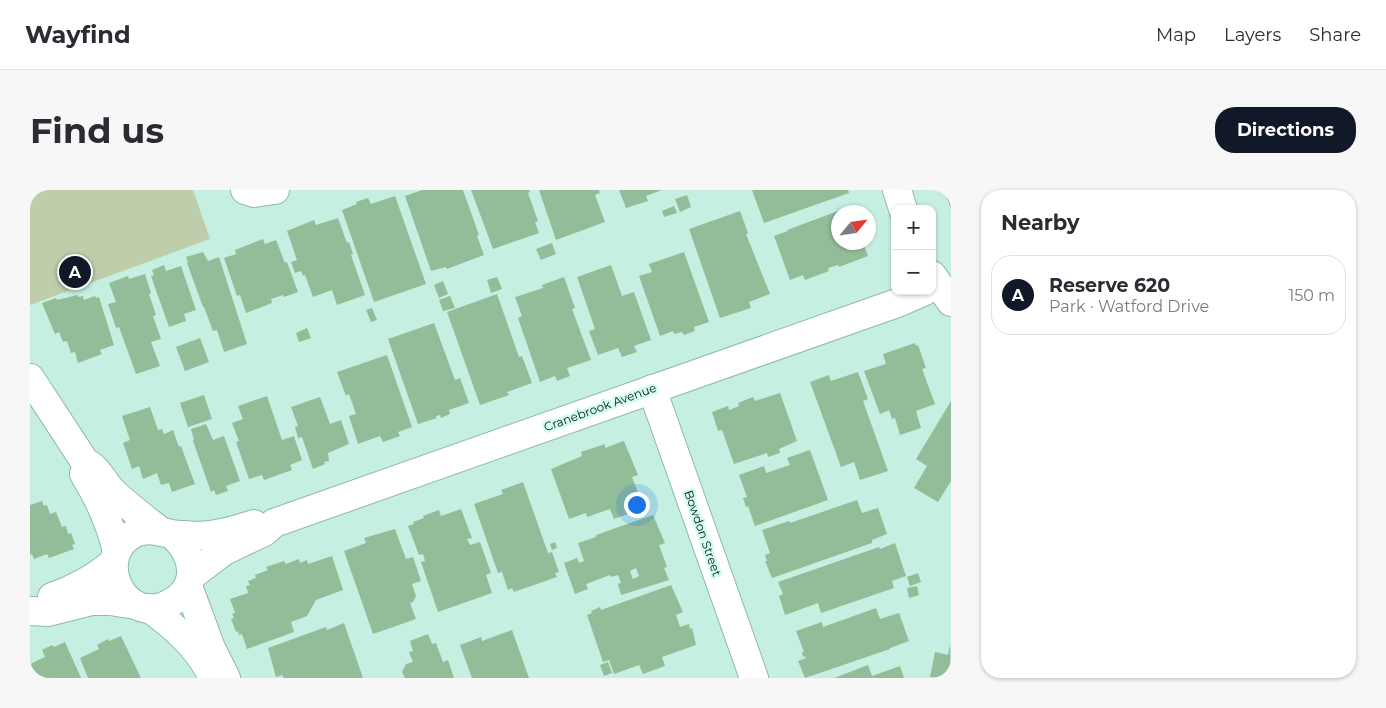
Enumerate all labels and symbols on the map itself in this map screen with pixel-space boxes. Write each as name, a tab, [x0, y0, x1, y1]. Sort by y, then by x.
north arrow	[831, 205, 876, 250]
pin: A	[59, 253, 91, 291]
street label: Cranebrook Avenue	[542, 380, 658, 434]
street label: Bowdon Street	[681, 488, 725, 578]
your location	[624, 492, 650, 518]

